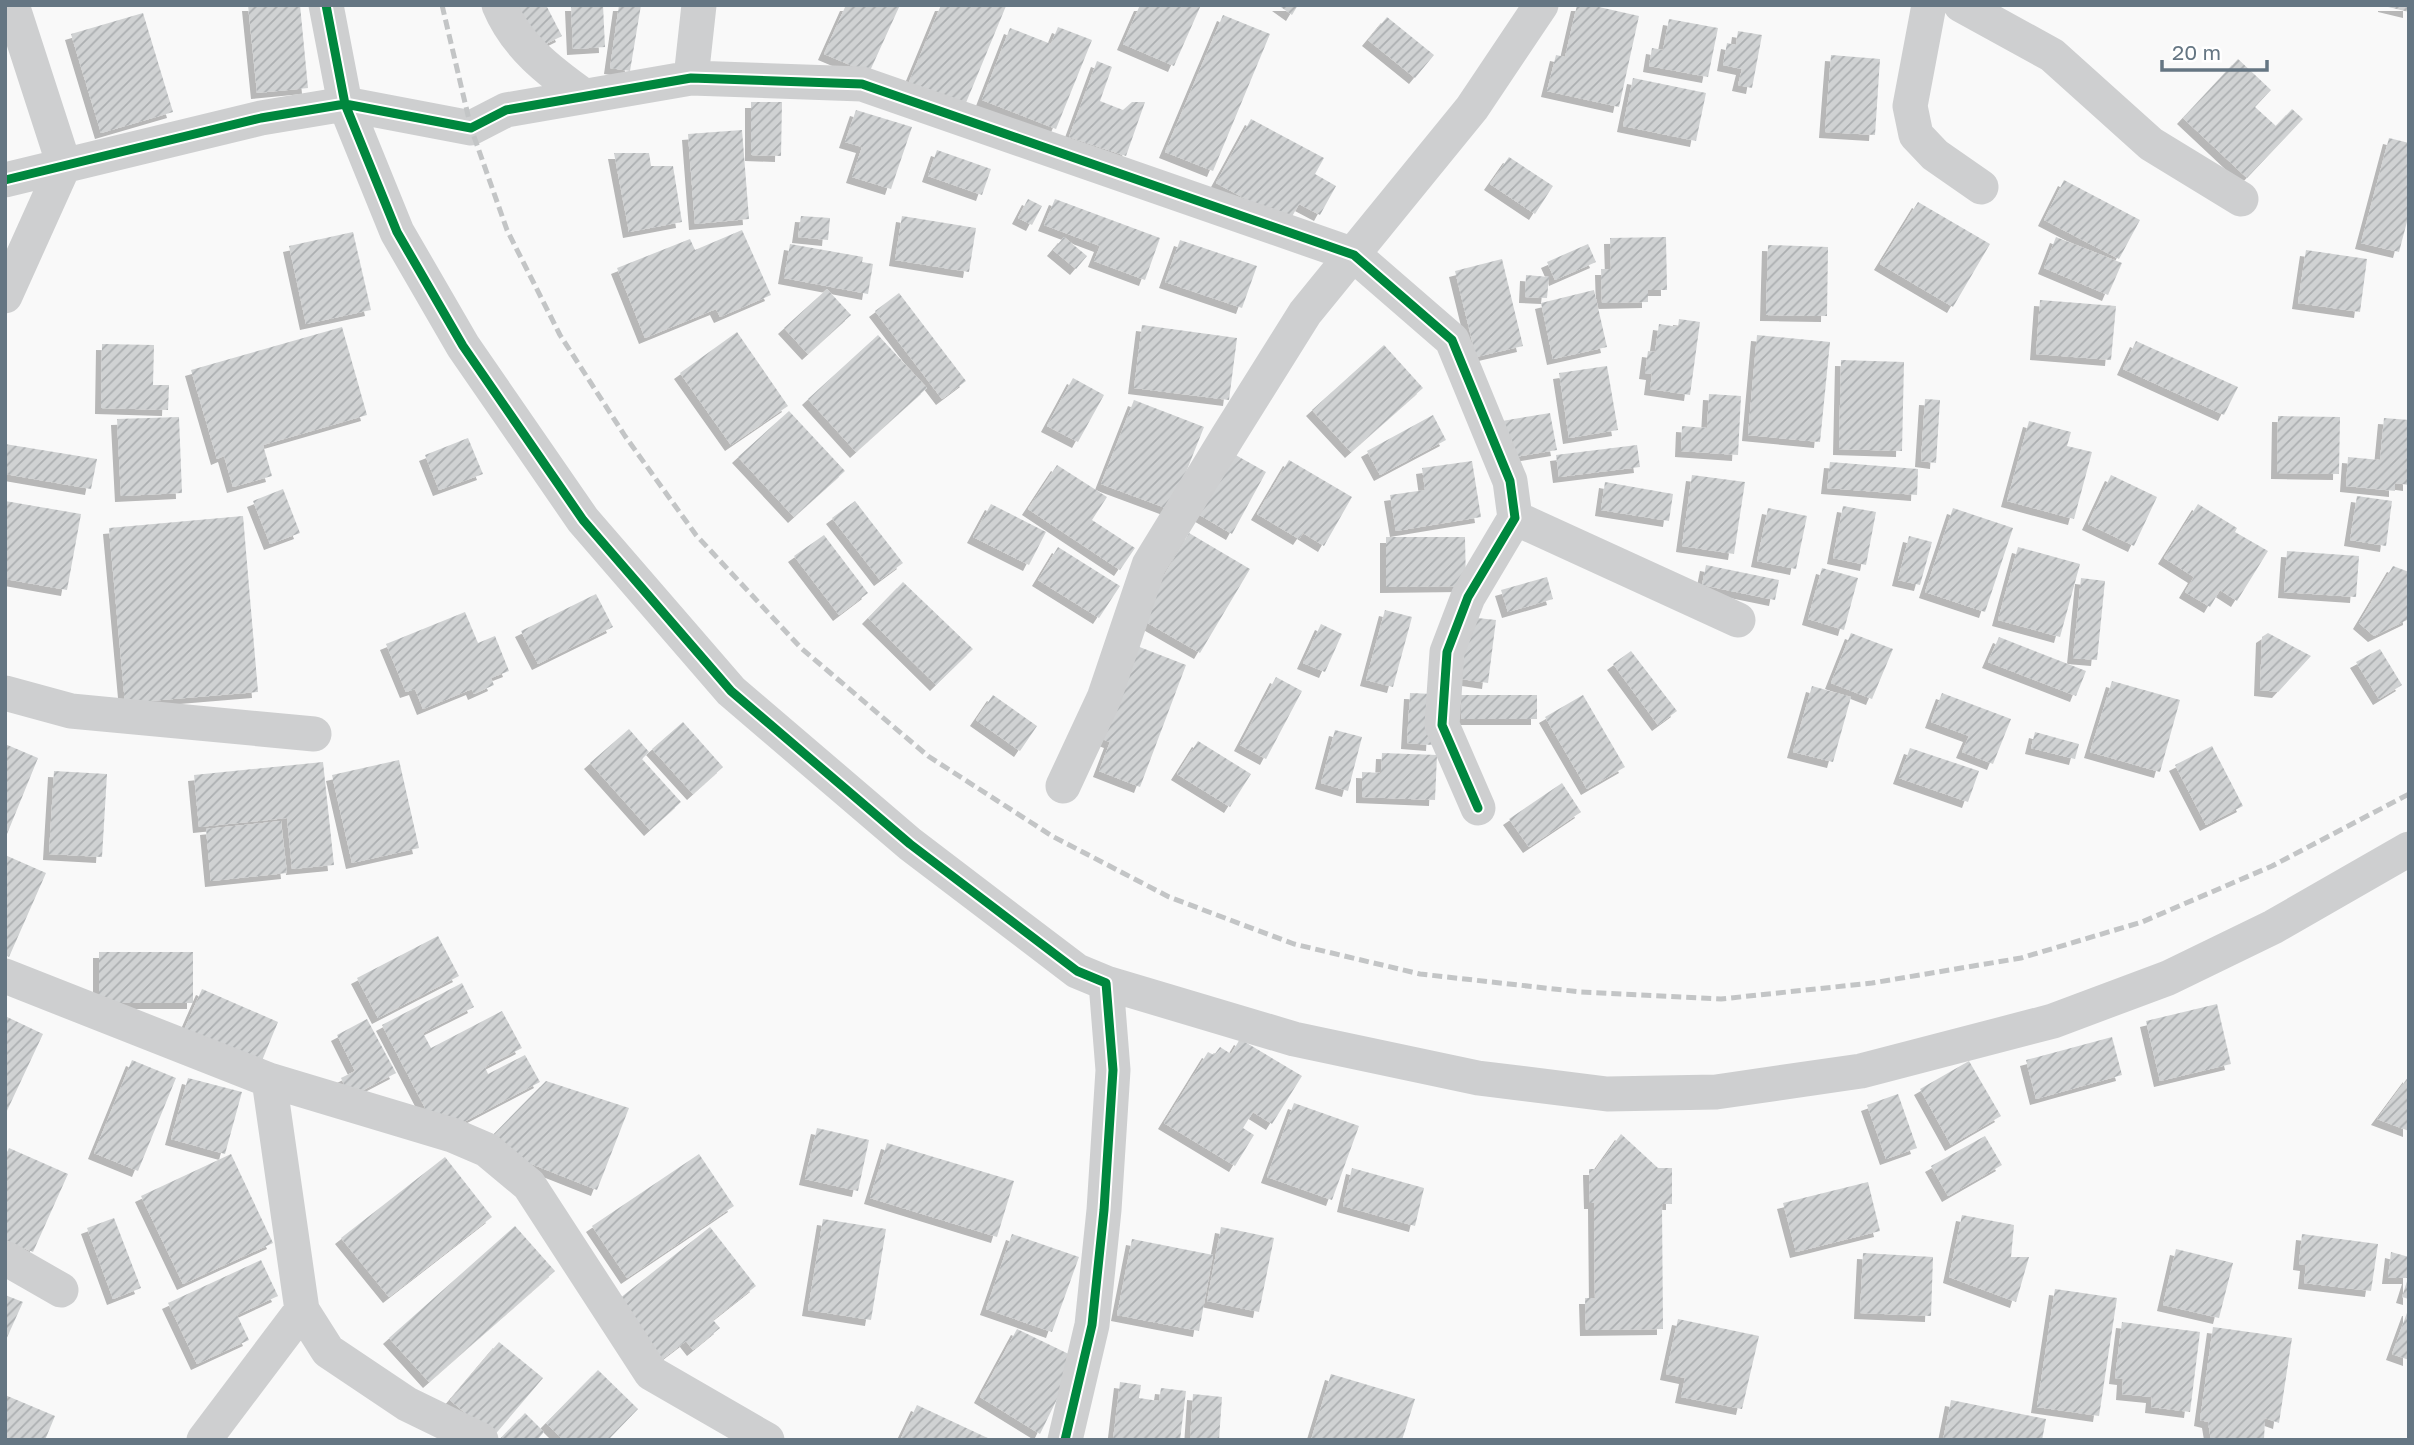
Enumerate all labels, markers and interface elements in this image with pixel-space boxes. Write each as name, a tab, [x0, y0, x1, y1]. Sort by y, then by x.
scale bar	[2162, 28, 2267, 72]
text: 20 m	[2172, 39, 2221, 65]

